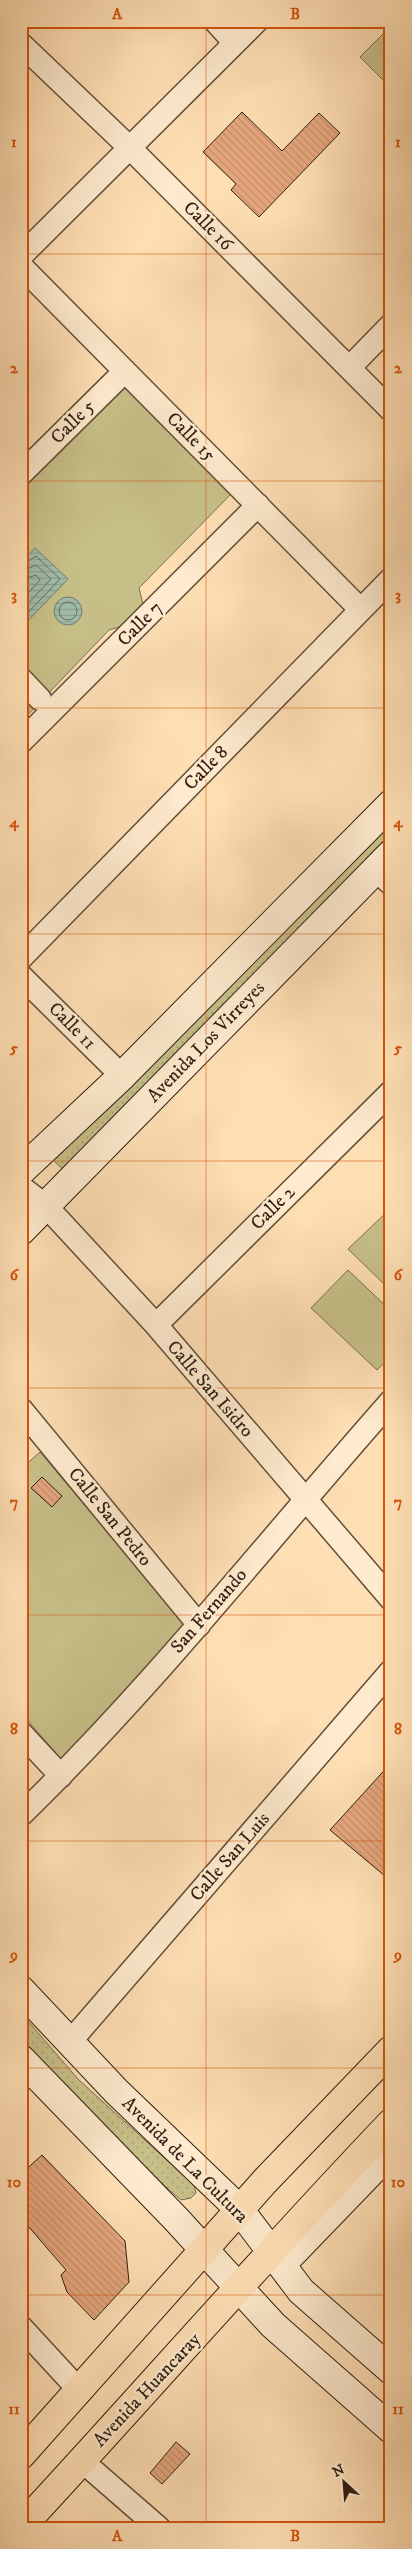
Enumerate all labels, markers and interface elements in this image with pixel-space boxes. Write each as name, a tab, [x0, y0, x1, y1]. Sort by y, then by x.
text: A	[111, 4, 123, 24]
text: B	[290, 4, 300, 24]
text: 1	[11, 132, 17, 152]
text: 1	[395, 132, 401, 152]
street label: Calle 16	[178, 196, 238, 256]
text: 2	[10, 358, 19, 378]
text: 2	[394, 358, 403, 378]
street label: Calle 5	[46, 395, 100, 449]
street label: Calle 15	[162, 408, 221, 467]
text: 3	[11, 585, 17, 605]
text: 3	[395, 585, 401, 605]
street label: Calle 7	[113, 597, 167, 651]
street label: Calle 8	[179, 741, 233, 795]
text: 4	[8, 812, 19, 832]
text: 4	[392, 812, 403, 832]
street label: Avenida Los Virreyes	[142, 977, 270, 1107]
street label: Calle 11	[43, 997, 101, 1055]
text: 5	[9, 1038, 18, 1058]
text: 5	[393, 1038, 402, 1058]
street label: Calle 2	[246, 1181, 300, 1235]
text: 6	[10, 1265, 20, 1285]
text: 6	[394, 1265, 404, 1285]
street label: Calle San Isidro	[162, 1336, 258, 1442]
street label: Calle San Pedro	[63, 1463, 157, 1571]
text: 7	[10, 1492, 18, 1512]
text: 7	[394, 1492, 402, 1512]
street label: San Fernando	[166, 1564, 252, 1658]
text: 8	[10, 1719, 18, 1739]
text: 8	[394, 1719, 402, 1739]
street label: Calle San Luis	[185, 1808, 275, 1906]
text: 9	[9, 1945, 18, 1965]
text: 9	[393, 1945, 402, 1965]
street label: Avenida de La Cultura	[117, 2092, 253, 2228]
text: 10	[7, 2172, 22, 2192]
text: 10	[391, 2172, 406, 2192]
street label: Avenida Huancaray	[88, 2328, 206, 2452]
text: 11	[8, 2399, 20, 2419]
text: 11	[392, 2399, 404, 2419]
north arrow	[320, 2456, 370, 2506]
text: N	[330, 2460, 348, 2482]
text: A	[111, 2526, 123, 2546]
text: B	[290, 2526, 300, 2546]

